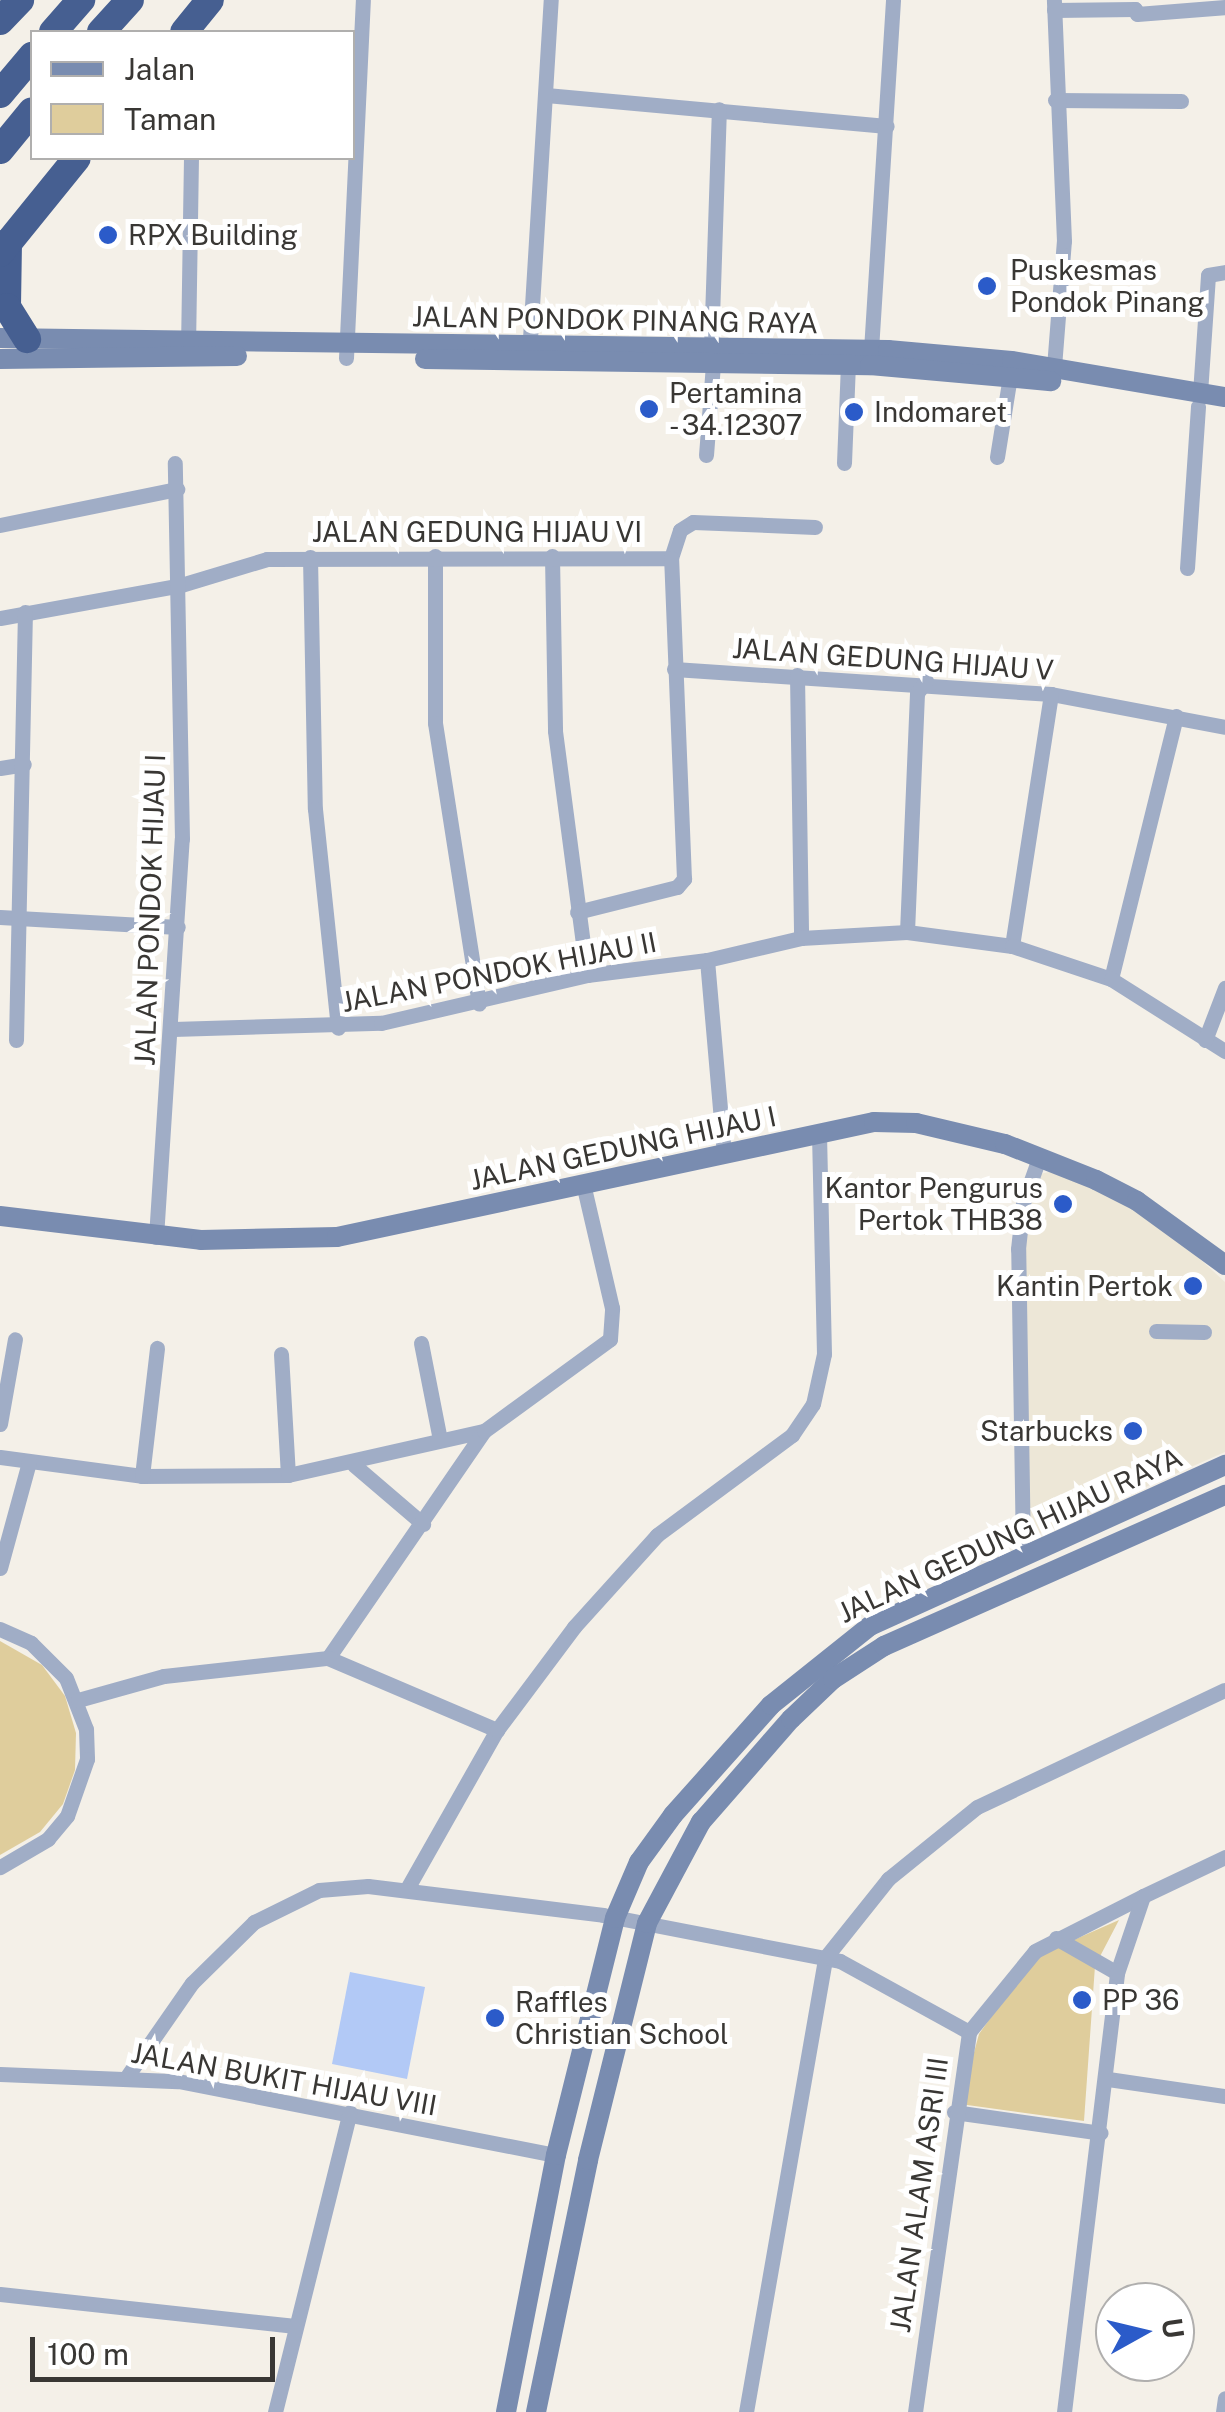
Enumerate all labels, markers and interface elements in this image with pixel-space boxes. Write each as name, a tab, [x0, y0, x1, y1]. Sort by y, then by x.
legend	[30, 30, 355, 160]
text: Jalan	[124, 51, 195, 87]
text: Taman	[124, 101, 216, 137]
place label: RPX Building	[128, 218, 298, 252]
marker: RPX Building	[97, 224, 119, 246]
place label: Puskesmas Pondok Pinang	[1010, 253, 1205, 319]
marker: Puskesmas Pondok Pinang	[974, 273, 1000, 299]
street label: JALAN PONDOK PINANG RAYA	[412, 300, 818, 340]
place label: Pertamina - 34.12307	[669, 376, 807, 442]
place label: Indomaret	[874, 395, 1007, 429]
marker: Pertamina - 34.12307	[638, 398, 660, 420]
marker: Indomaret	[843, 401, 865, 423]
street label: JALAN GEDUNG HIJAU VI	[311, 515, 643, 549]
street label: JALAN GEDUNG HIJAU V	[731, 631, 1055, 687]
street label: JALAN PONDOK HIJAU I	[128, 753, 172, 1067]
street label: JALAN PONDOK HIJAU II	[339, 925, 659, 1019]
street label: JALAN GEDUNG HIJAU I	[467, 1099, 779, 1197]
place label: Kantor Pengurus Pertok THB38	[825, 1171, 1043, 1237]
marker: Kantor Pengurus Pertok THB38	[1052, 1193, 1074, 1215]
place label: Kantin Pertok	[996, 1269, 1173, 1303]
marker: Kantin Pertok	[1182, 1275, 1204, 1297]
place label: Starbucks	[980, 1414, 1113, 1448]
marker: Starbucks	[1122, 1420, 1144, 1442]
street label: JALAN GEDUNG HIJAU RAYA	[833, 1440, 1187, 1630]
place label: PP 36	[1102, 1983, 1179, 2017]
place label: Raffles Christian School	[515, 1985, 728, 2051]
marker: PP 36	[1071, 1989, 1093, 2011]
marker: Raffles Christian School	[484, 2007, 506, 2029]
street label: JALAN BUKIT HIJAU VIII	[128, 2036, 440, 2122]
street label: JALAN ALAM ASRI III	[883, 2055, 955, 2335]
north arrow	[1095, 2282, 1195, 2382]
text: U	[1155, 2316, 1191, 2340]
scale bar	[35, 2317, 280, 2379]
text: 100 m	[47, 2336, 129, 2372]

